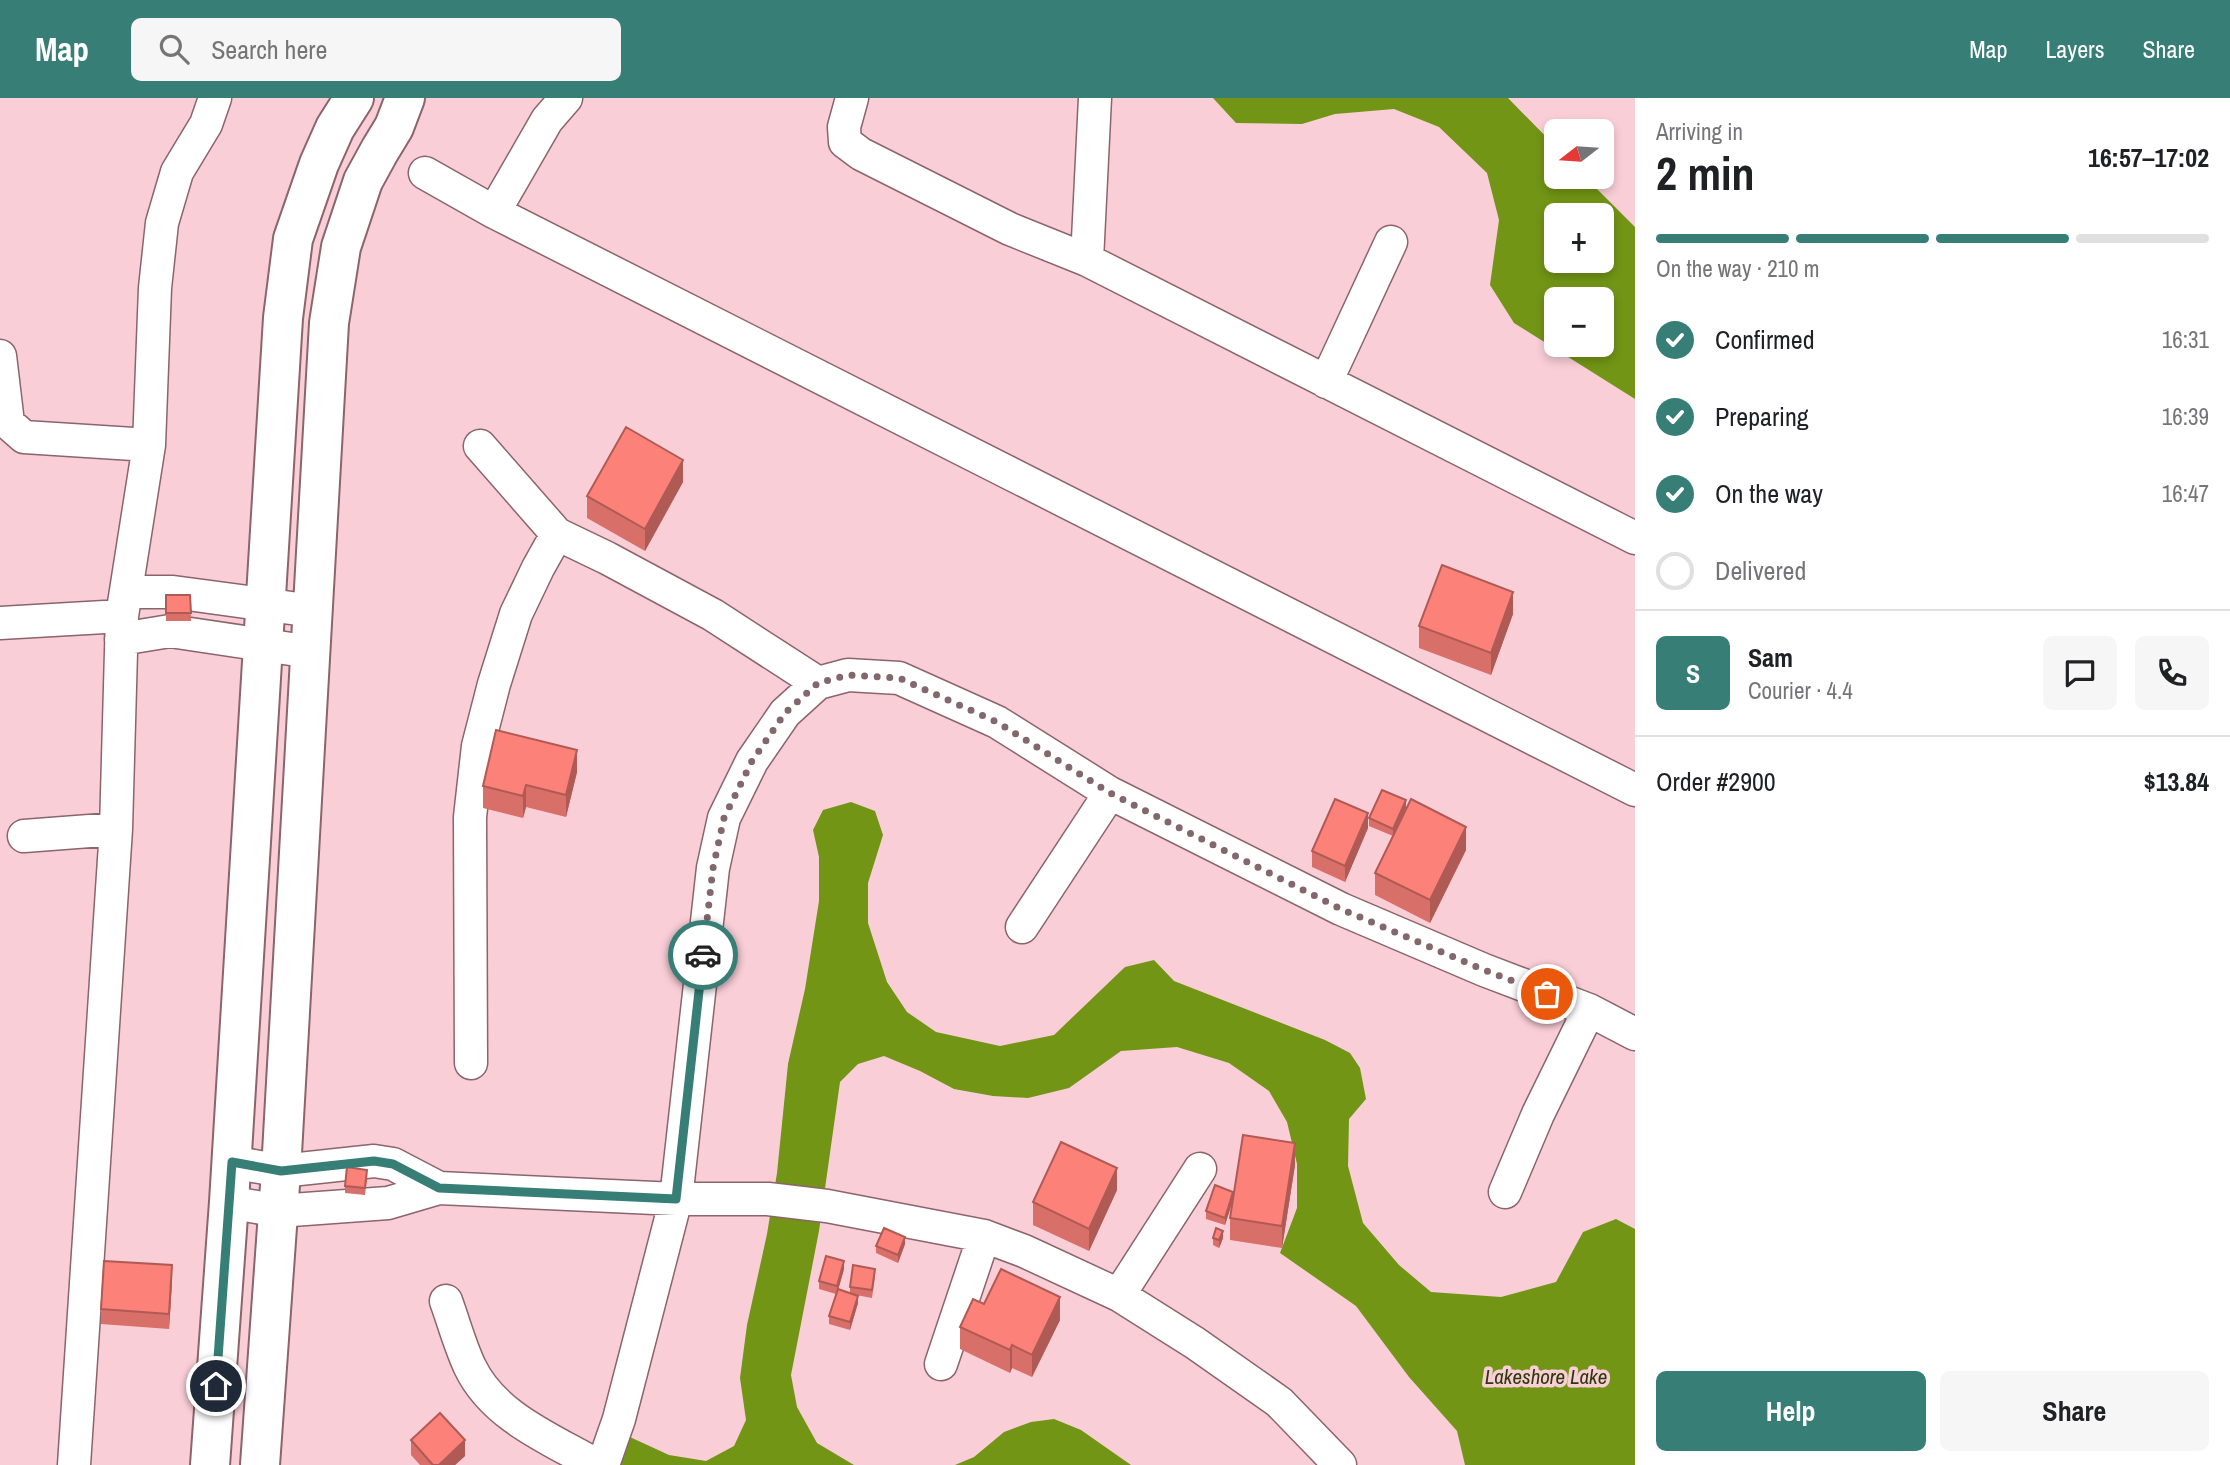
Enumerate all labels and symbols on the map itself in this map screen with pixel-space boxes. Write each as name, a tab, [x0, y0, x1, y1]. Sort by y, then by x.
north arrow	[1544, 119, 1614, 189]
courier	[668, 920, 738, 990]
pin	[1517, 964, 1577, 1024]
pin	[186, 1356, 246, 1416]
water label: Lakeshore Lake	[1485, 1362, 1607, 1391]

